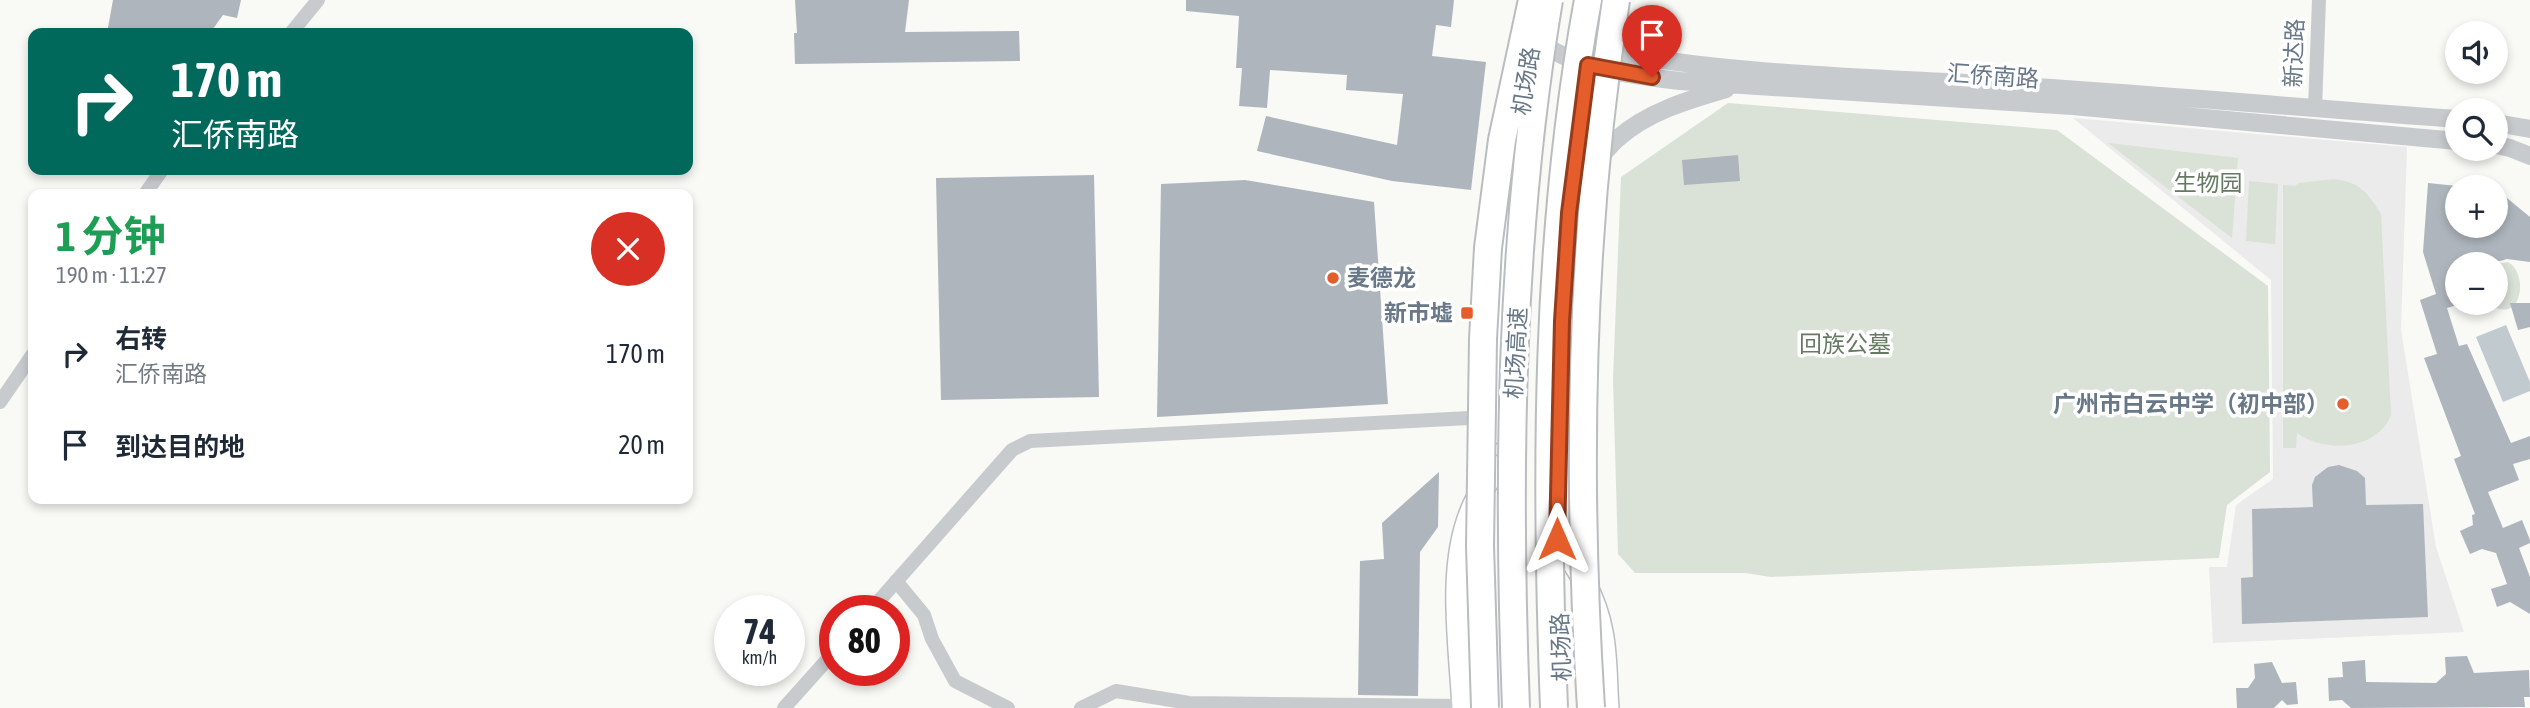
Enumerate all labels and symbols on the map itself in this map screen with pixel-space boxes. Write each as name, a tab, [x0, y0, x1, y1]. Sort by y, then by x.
pin	[1622, 5, 1682, 77]
street label: 新达路	[2280, 18, 2308, 88]
street label: 机场路	[1508, 45, 1544, 117]
street label: 汇侨南路	[1946, 60, 2040, 92]
park label: 生物园	[2174, 170, 2243, 196]
place label: 麦德龙	[1347, 265, 1416, 291]
marker: 麦德龙	[1325, 270, 1341, 286]
place label: 新市墟	[1384, 300, 1453, 326]
marker: 新市墟	[1459, 305, 1475, 321]
street label: 机场高速	[1501, 306, 1531, 400]
park label: 回族公墓	[1799, 331, 1891, 357]
place label: 广州市白云中学（初中部）	[2053, 391, 2329, 417]
marker: 广州市白云中学（初中部）	[2335, 396, 2351, 412]
position arrow	[1520, 502, 1594, 576]
speed limit sign: 80	[819, 595, 910, 686]
street label: 机场路	[1547, 612, 1575, 682]

